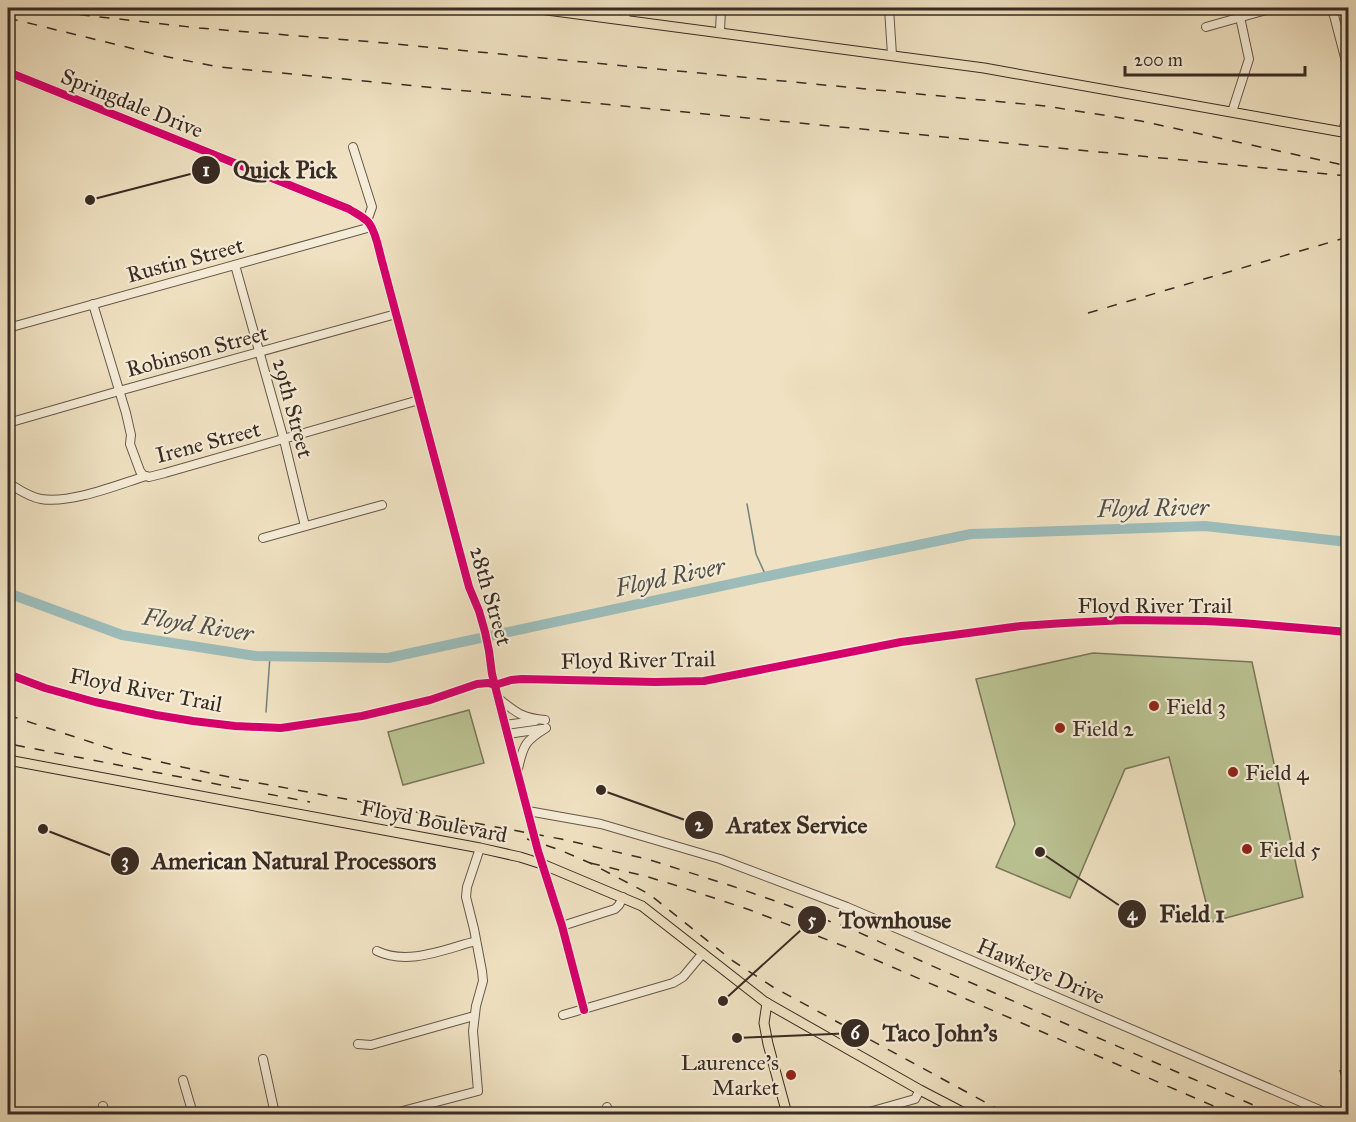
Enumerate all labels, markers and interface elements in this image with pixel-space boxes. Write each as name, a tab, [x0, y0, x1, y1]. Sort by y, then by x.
scale bar	[1125, 39, 1305, 77]
text: 200 m	[1134, 49, 1183, 71]
street label: Springdale Drive	[57, 62, 207, 144]
callout: Quick Pick	[191, 149, 349, 191]
text: Quick Pick	[233, 155, 338, 185]
text: 1	[202, 159, 210, 181]
street label: Rustin Street	[123, 231, 247, 289]
street label: Robinson Street	[123, 319, 271, 383]
street label: 29th Street	[267, 355, 319, 461]
street label: Irene Street	[153, 415, 263, 469]
water label: Floyd River	[1096, 492, 1211, 524]
street label: 28th Street	[464, 543, 518, 649]
water label: Floyd River	[611, 550, 730, 603]
street label: Floyd River Trail	[1078, 592, 1233, 619]
water label: Floyd River	[140, 601, 257, 649]
street label: Floyd River Trail	[560, 645, 716, 675]
street label: Floyd River Trail	[67, 662, 225, 718]
place label: Field 3	[1166, 693, 1226, 720]
marker: Field 3	[1147, 699, 1161, 713]
place label: Field 2	[1072, 715, 1134, 742]
marker: Field 2	[1053, 721, 1067, 735]
place label: Field 4	[1245, 759, 1309, 786]
marker: Field 4	[1226, 765, 1240, 779]
street label: Floyd Boulevard	[358, 794, 510, 848]
callout: Aratex Service	[684, 804, 879, 846]
text: Aratex Service	[725, 810, 867, 840]
text: 2	[695, 814, 705, 836]
place label: Field 5	[1259, 836, 1320, 863]
callout: American Natural Processors	[110, 840, 449, 882]
marker: Field 5	[1240, 842, 1254, 856]
text: American Natural Processors	[150, 846, 437, 876]
text: 3	[121, 850, 129, 873]
callout: Field 1	[1117, 893, 1236, 935]
callout: Townhouse	[797, 899, 963, 941]
text: Field 1	[1159, 899, 1225, 929]
text: 4	[1127, 903, 1138, 926]
text: Townhouse	[838, 905, 951, 935]
text: 5	[808, 909, 817, 931]
street label: Hawkeye Drive	[973, 932, 1109, 1010]
callout: Taco John's	[840, 1012, 1009, 1054]
text: Taco John's	[882, 1018, 998, 1048]
text: 6	[850, 1022, 860, 1044]
place label: Laurence's Market	[681, 1049, 779, 1101]
marker: Laurence's Market	[784, 1068, 798, 1082]

